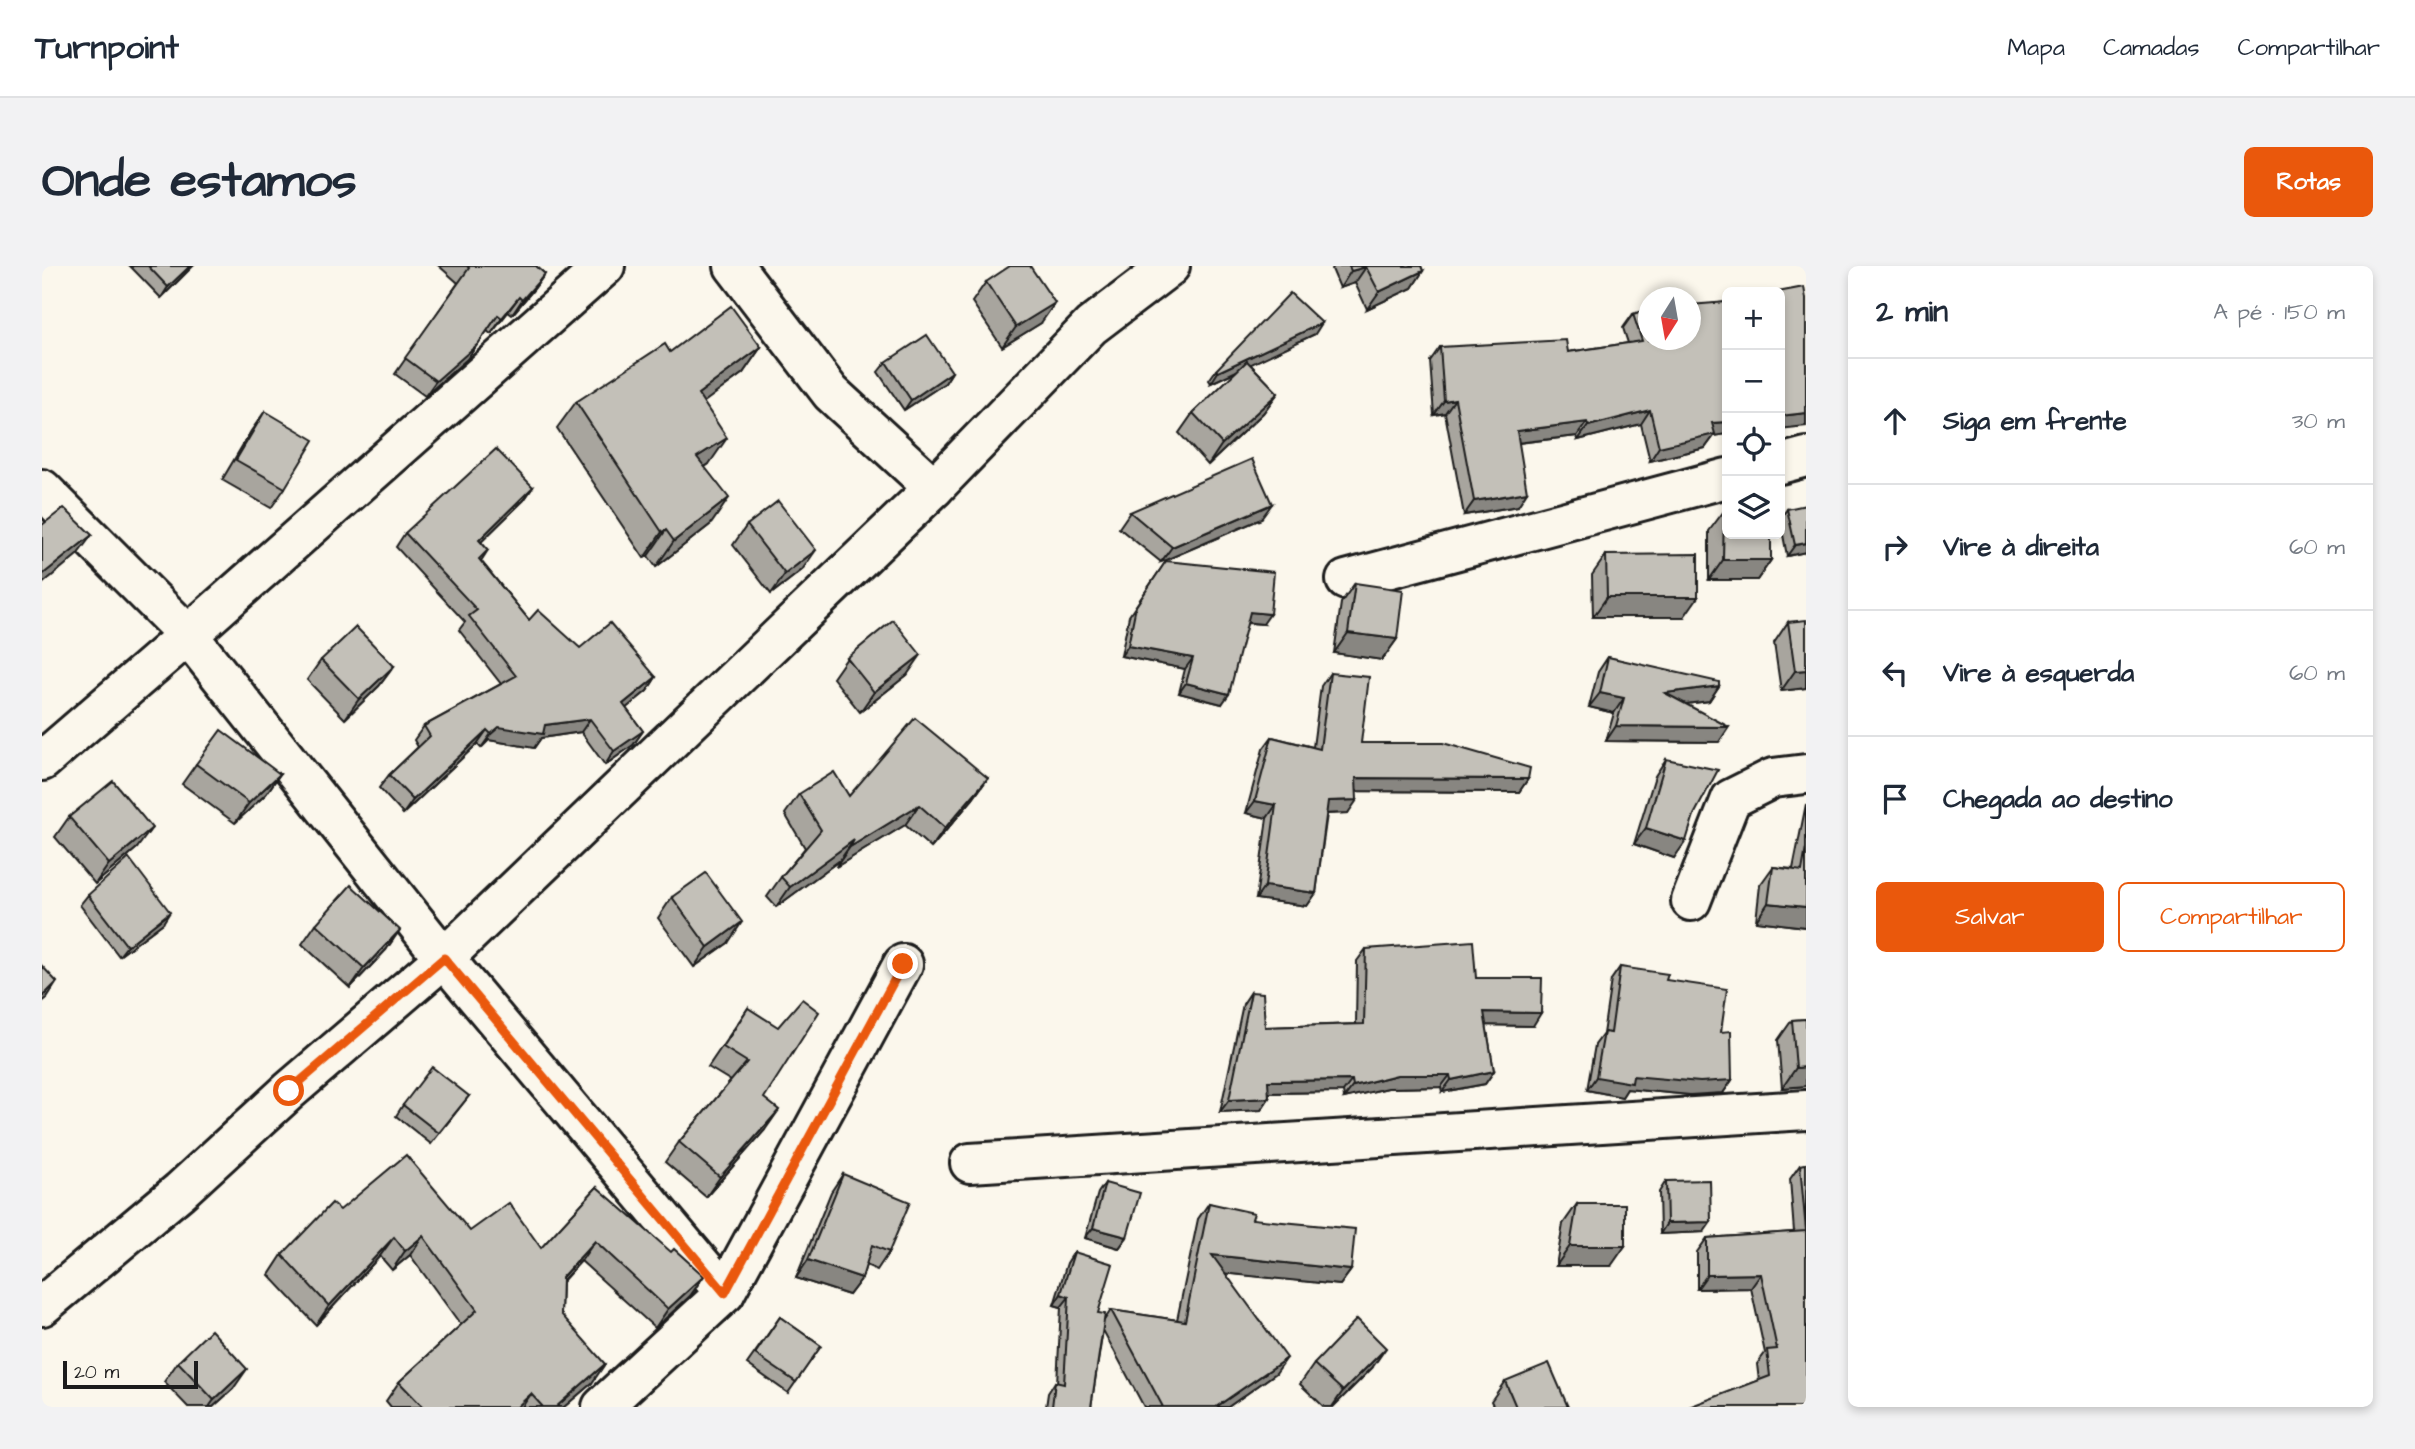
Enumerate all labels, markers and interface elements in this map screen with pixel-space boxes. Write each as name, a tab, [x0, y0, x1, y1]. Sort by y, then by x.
text: Turnpoint	[35, 25, 179, 71]
text: Mapa	[2007, 31, 2065, 65]
text: Camadas	[2103, 31, 2200, 65]
text: Compartilhar	[2238, 31, 2380, 65]
button: Rotas	[2244, 147, 2373, 217]
text: Onde estamos	[42, 148, 357, 216]
north arrow	[1638, 287, 1701, 350]
map controls	[1722, 287, 1785, 539]
button: +	[1722, 287, 1785, 350]
text: 2 min	[1876, 291, 1948, 333]
text: A pé · 150 m	[2213, 296, 2345, 328]
button: −	[1722, 350, 1785, 413]
icon: ahead	[1876, 402, 1914, 440]
text: Siga em frente	[1943, 403, 2127, 439]
text: 30 m	[2292, 405, 2345, 437]
button: locate	[1722, 413, 1785, 476]
button: layers	[1722, 476, 1785, 539]
icon: right	[1876, 528, 1914, 566]
text: Vire à direita	[1943, 529, 2099, 565]
text: 60 m	[2289, 531, 2345, 563]
icon: left	[1876, 654, 1914, 692]
text: Vire à esquerda	[1943, 655, 2134, 691]
text: 60 m	[2289, 657, 2345, 689]
icon: arrive	[1876, 780, 1914, 818]
text: Chegada ao destino	[1943, 781, 2173, 817]
button: Salvar	[1876, 882, 2104, 952]
button: Compartilhar	[2118, 882, 2345, 952]
route end	[887, 948, 918, 979]
route start	[273, 1075, 304, 1106]
scale bar	[63, 1358, 198, 1390]
text: 20 m	[74, 1359, 119, 1386]

